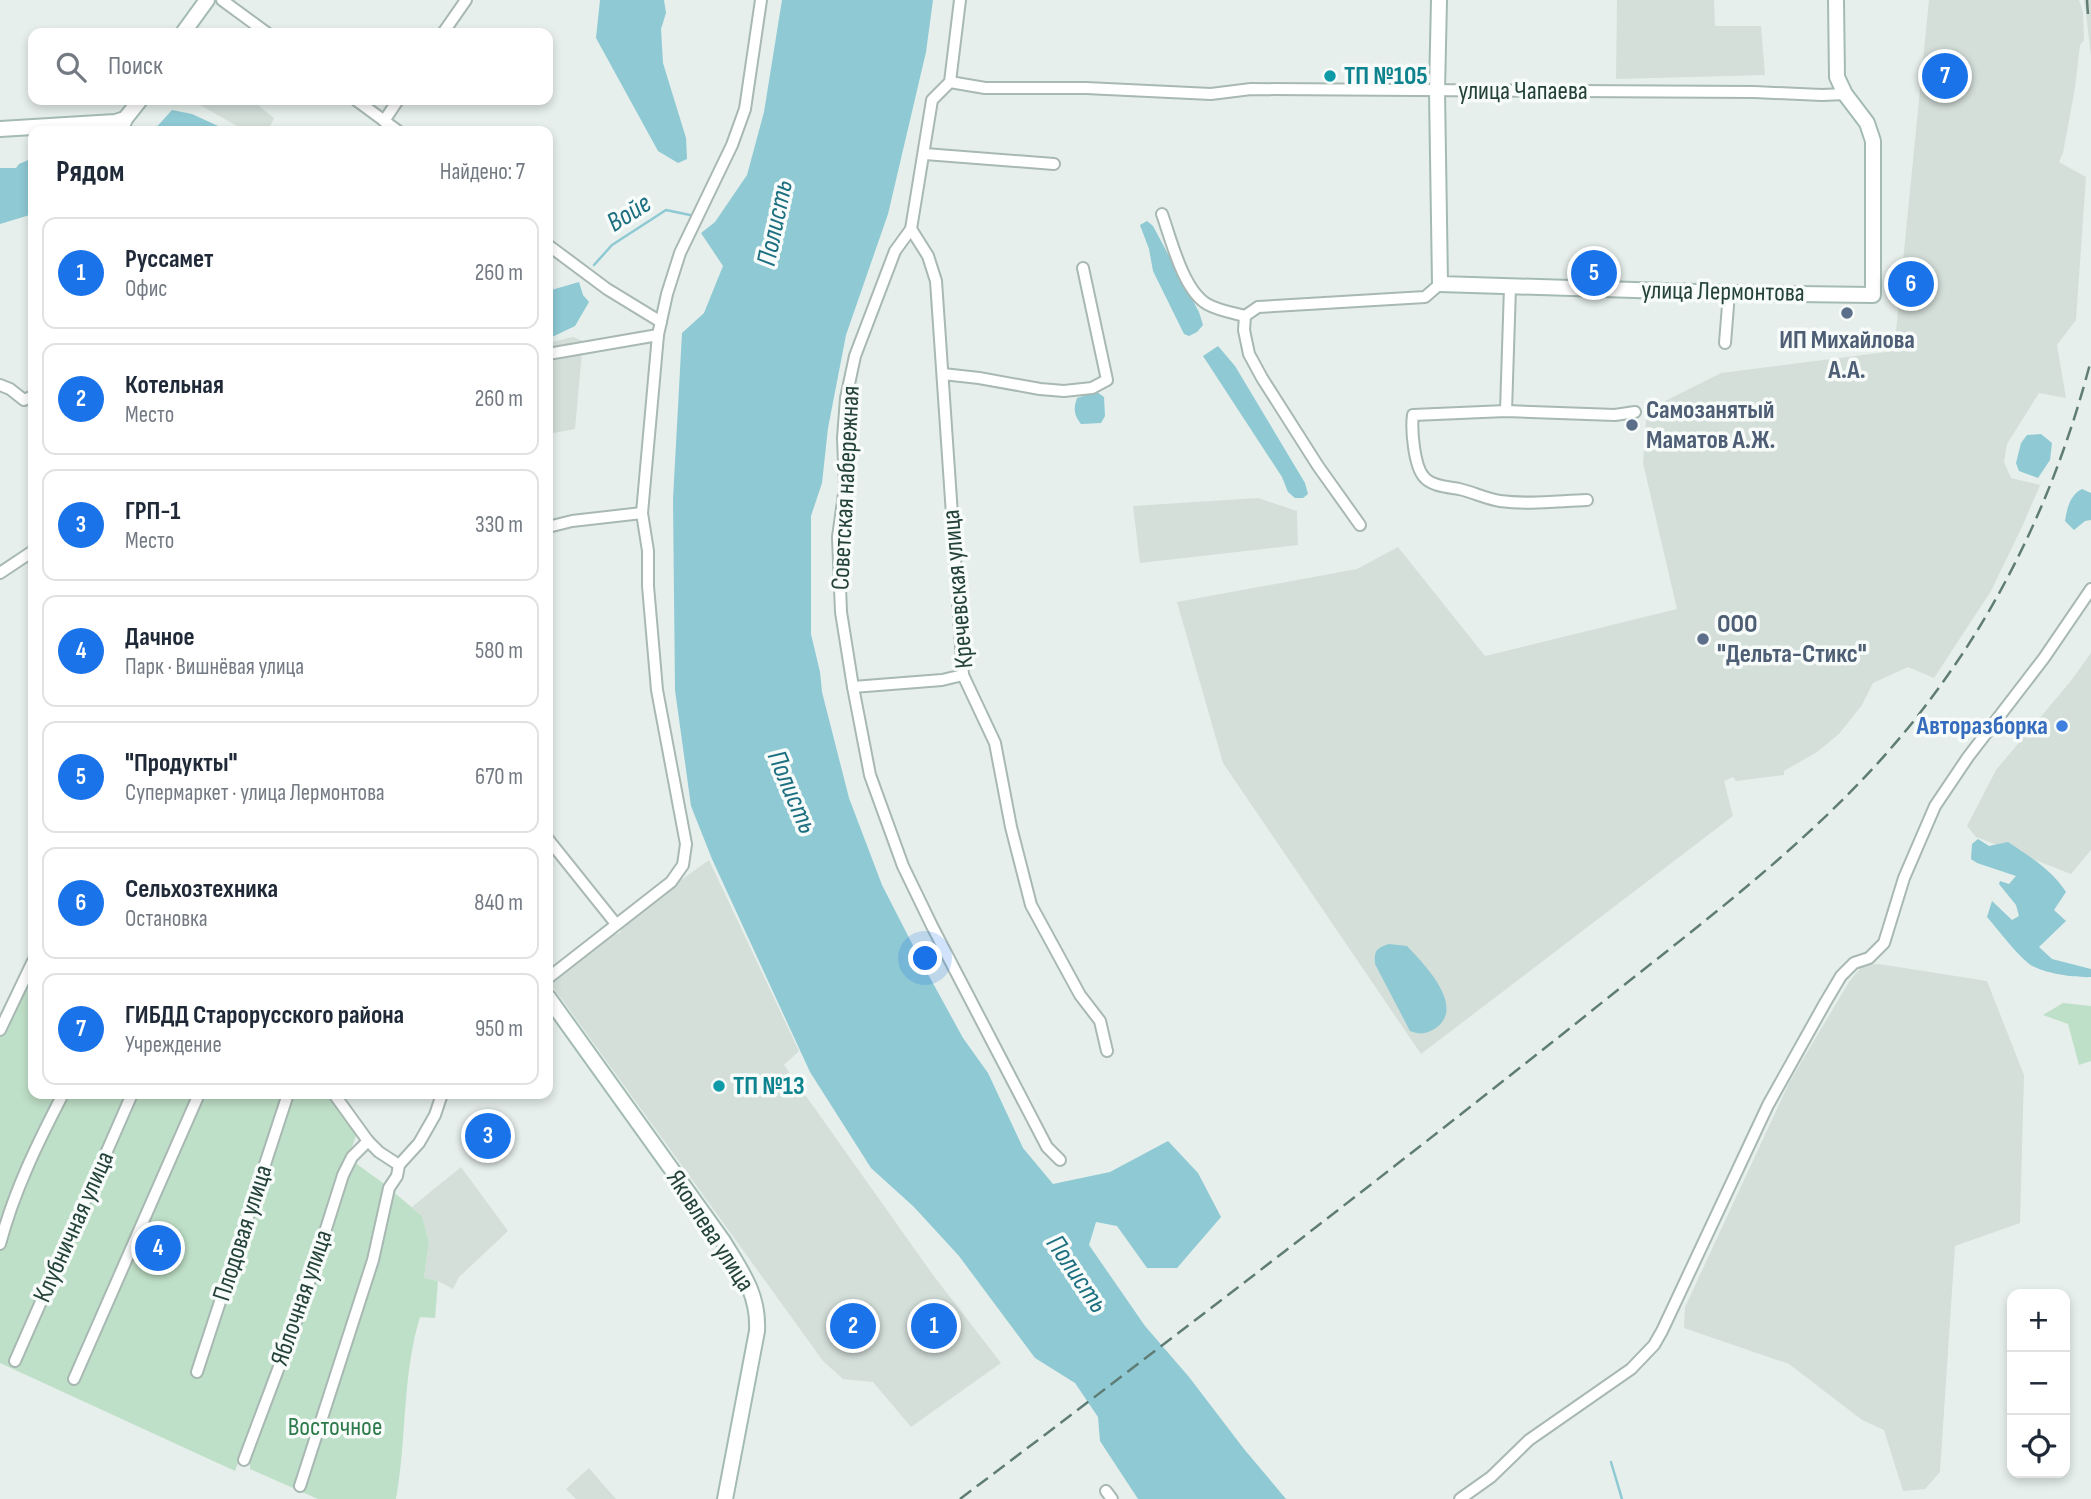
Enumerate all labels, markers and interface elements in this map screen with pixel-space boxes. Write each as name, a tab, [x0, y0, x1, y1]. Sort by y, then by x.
search box	[28, 28, 553, 105]
icon: search	[52, 48, 90, 86]
pin: 7	[1922, 50, 1968, 102]
text: Поиск	[108, 51, 163, 82]
place label: ТП №105	[1344, 61, 1428, 92]
marker: ТП №105	[1322, 68, 1338, 84]
street label: улица Чапаева	[1458, 76, 1588, 107]
text: Рядом	[56, 154, 124, 190]
text: Найдено: 7	[440, 158, 525, 186]
water label: Полисть	[750, 177, 800, 269]
water label: Войе	[601, 187, 657, 239]
text: Руссамет	[125, 244, 214, 275]
pin: 5	[1571, 247, 1617, 299]
pin: 6	[1888, 258, 1934, 310]
text: 1	[76, 259, 86, 287]
text: 260 m	[475, 259, 523, 287]
text: Офис	[125, 275, 168, 303]
street label: улица Лермонтова	[1641, 275, 1805, 309]
marker: ИП Михайлова А.А.	[1839, 305, 1855, 321]
place label: ИП Михайлова А.А.	[1779, 325, 1915, 386]
text: Котельная	[125, 370, 224, 401]
text: 2	[76, 385, 86, 413]
text: 260 m	[475, 385, 523, 413]
street label: Советская набережная	[825, 385, 867, 591]
place label: Самозанятый Маматов А.Ж.	[1646, 395, 1775, 456]
text: Место	[125, 401, 174, 429]
marker: Самозанятый Маматов А.Ж.	[1624, 417, 1640, 433]
text: ГРП-1	[125, 496, 181, 527]
street label: Кречевская улица	[936, 508, 980, 670]
text: 3	[76, 511, 86, 539]
text: 330 m	[475, 511, 523, 539]
text: Место	[125, 527, 174, 555]
place label: ООО "Дельта-Стикс"	[1717, 609, 1867, 670]
text: Дачное	[125, 622, 195, 653]
marker: ООО "Дельта-Стикс"	[1695, 631, 1711, 647]
text: 4	[76, 637, 86, 665]
text: 580 m	[475, 637, 523, 665]
text: Парк · Вишнёвая улица	[125, 653, 304, 681]
place label: Авторазборка	[1916, 711, 2048, 742]
marker: Авторазборка	[2054, 718, 2070, 734]
water label: Полисть	[760, 745, 824, 839]
text: "Продукты"	[125, 748, 238, 779]
text: 5	[76, 763, 86, 791]
text: 670 m	[475, 763, 523, 791]
text: Супермаркет · улица Лермонтова	[125, 779, 385, 807]
text: Сельхозтехника	[125, 874, 278, 905]
text: 6	[76, 889, 86, 917]
text: 840 m	[474, 889, 523, 917]
text: Остановка	[125, 905, 208, 933]
your location	[908, 941, 942, 975]
text: ГИБДД Старорусского района	[125, 1000, 404, 1031]
text: 7	[76, 1015, 86, 1043]
text: 950 m	[475, 1015, 523, 1043]
text: Учреждение	[125, 1031, 222, 1059]
place label: ТП №13	[733, 1071, 805, 1102]
marker: ТП №13	[711, 1078, 727, 1094]
pin: 3	[465, 1110, 511, 1162]
street label: Клубничная улица	[27, 1147, 121, 1307]
street label: Плодовая улица	[206, 1161, 280, 1305]
street label: Яковлева улица	[659, 1164, 761, 1298]
pin: 4	[135, 1222, 181, 1274]
street label: Яблочная улица	[264, 1226, 340, 1370]
water label: Полисть	[1039, 1229, 1115, 1319]
map controls	[2007, 1289, 2070, 1478]
button: +	[2007, 1289, 2070, 1352]
pin: 2	[830, 1300, 876, 1352]
pin: 1	[911, 1300, 957, 1352]
button: −	[2007, 1352, 2070, 1415]
park label: Восточное	[288, 1412, 382, 1443]
button: locate	[2007, 1415, 2070, 1478]

